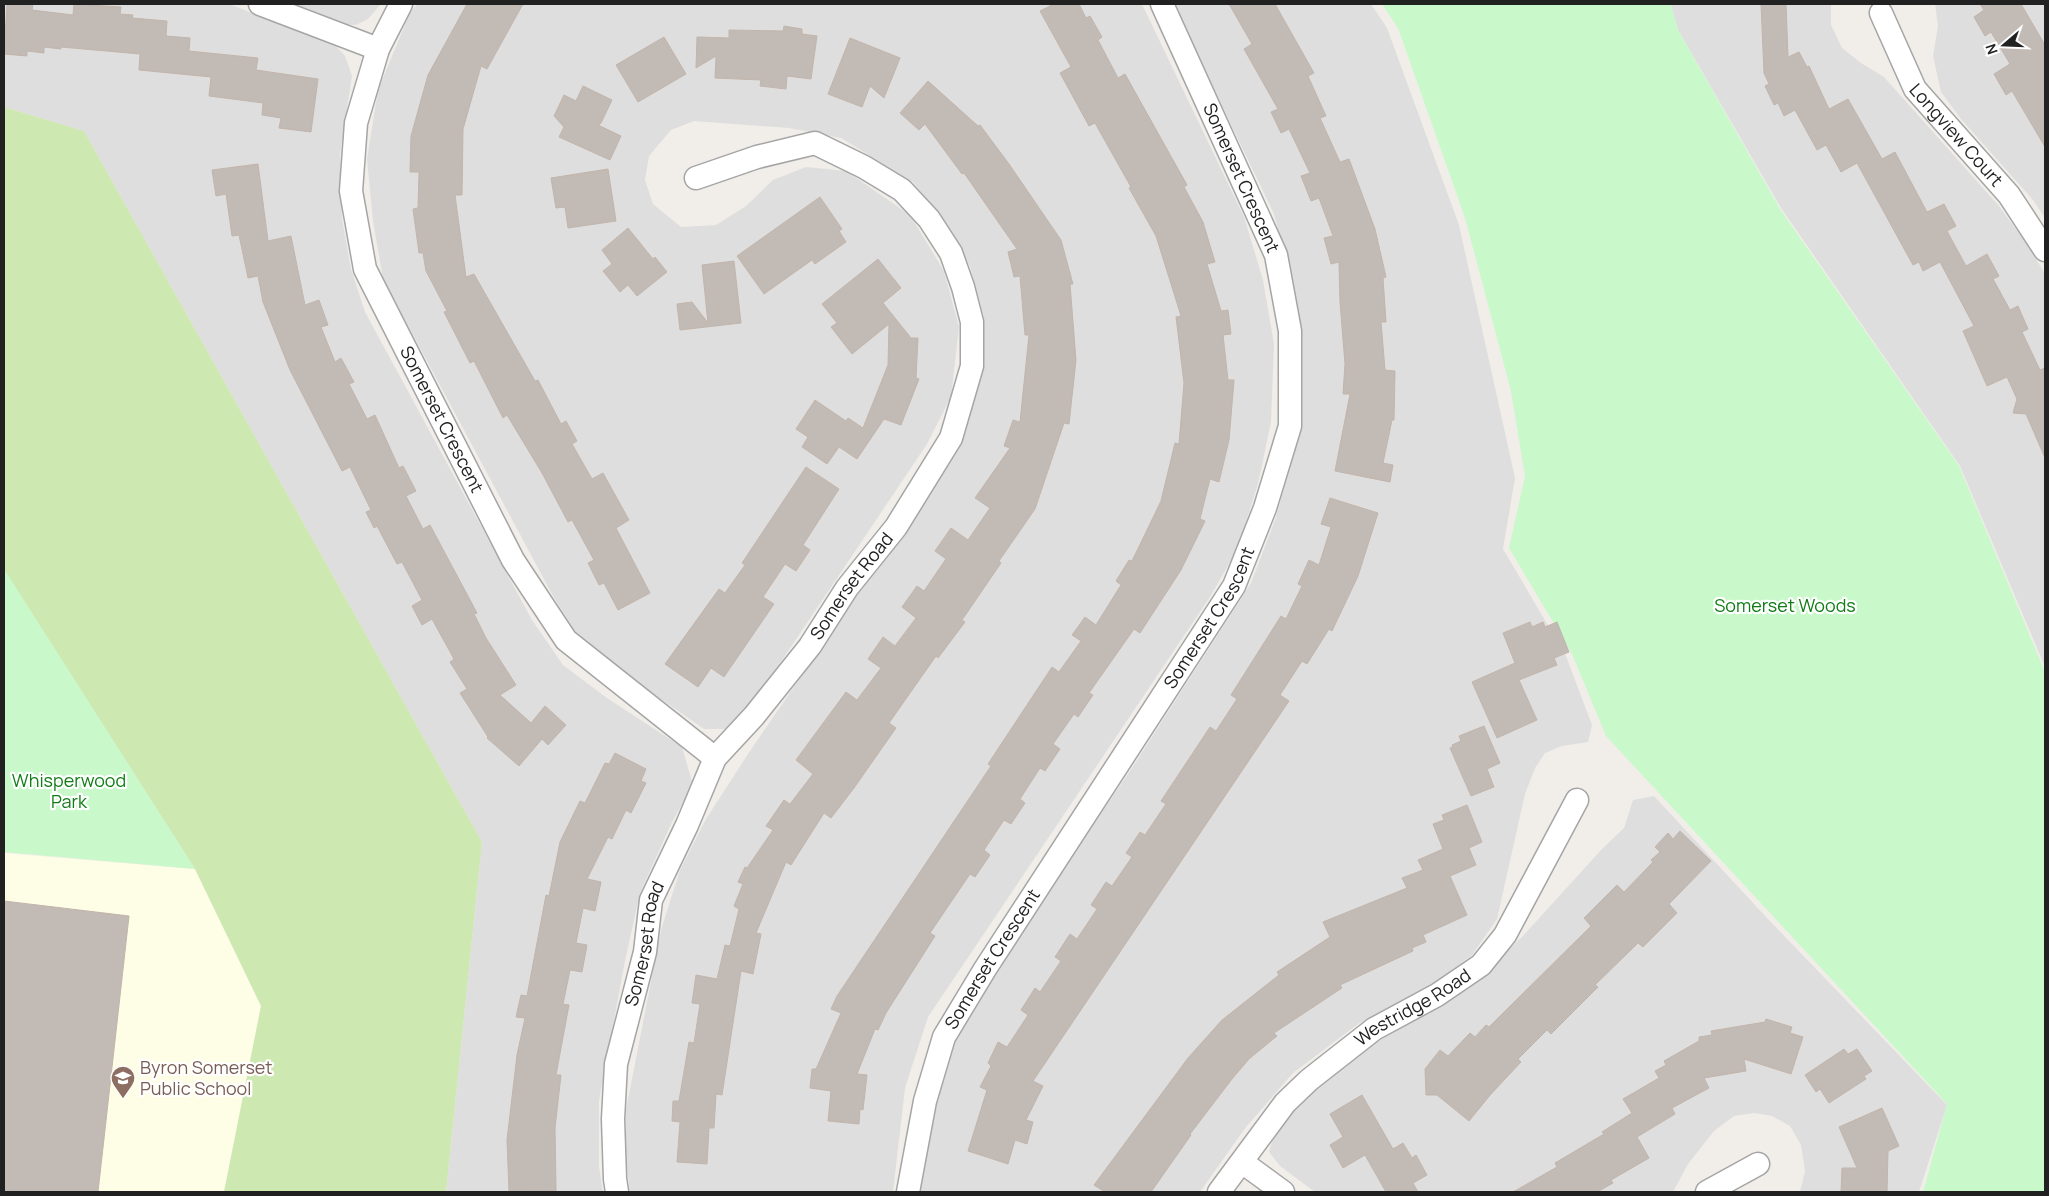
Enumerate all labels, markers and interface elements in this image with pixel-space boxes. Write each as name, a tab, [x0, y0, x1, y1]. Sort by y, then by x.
north arrow	[1979, 20, 2029, 70]
text: N	[1981, 42, 2002, 57]
street label: Longview Court	[1905, 78, 2009, 191]
street label: Somerset Crescent	[1198, 99, 1286, 256]
street label: Somerset Crescent	[395, 342, 490, 496]
street label: Somerset Road	[804, 527, 898, 644]
street label: Somerset Crescent	[1158, 543, 1259, 693]
park label: Somerset Woods	[1714, 593, 1856, 617]
park label: Whisperwood Park	[12, 768, 126, 813]
street label: Somerset Road	[618, 877, 669, 1009]
street label: Somerset Crescent	[938, 884, 1045, 1033]
street label: Westridge Road	[1349, 962, 1475, 1051]
place label: Byron Somerset Public School	[140, 1055, 273, 1100]
school or university icon: Byron Somerset Public School	[110, 1065, 136, 1099]

